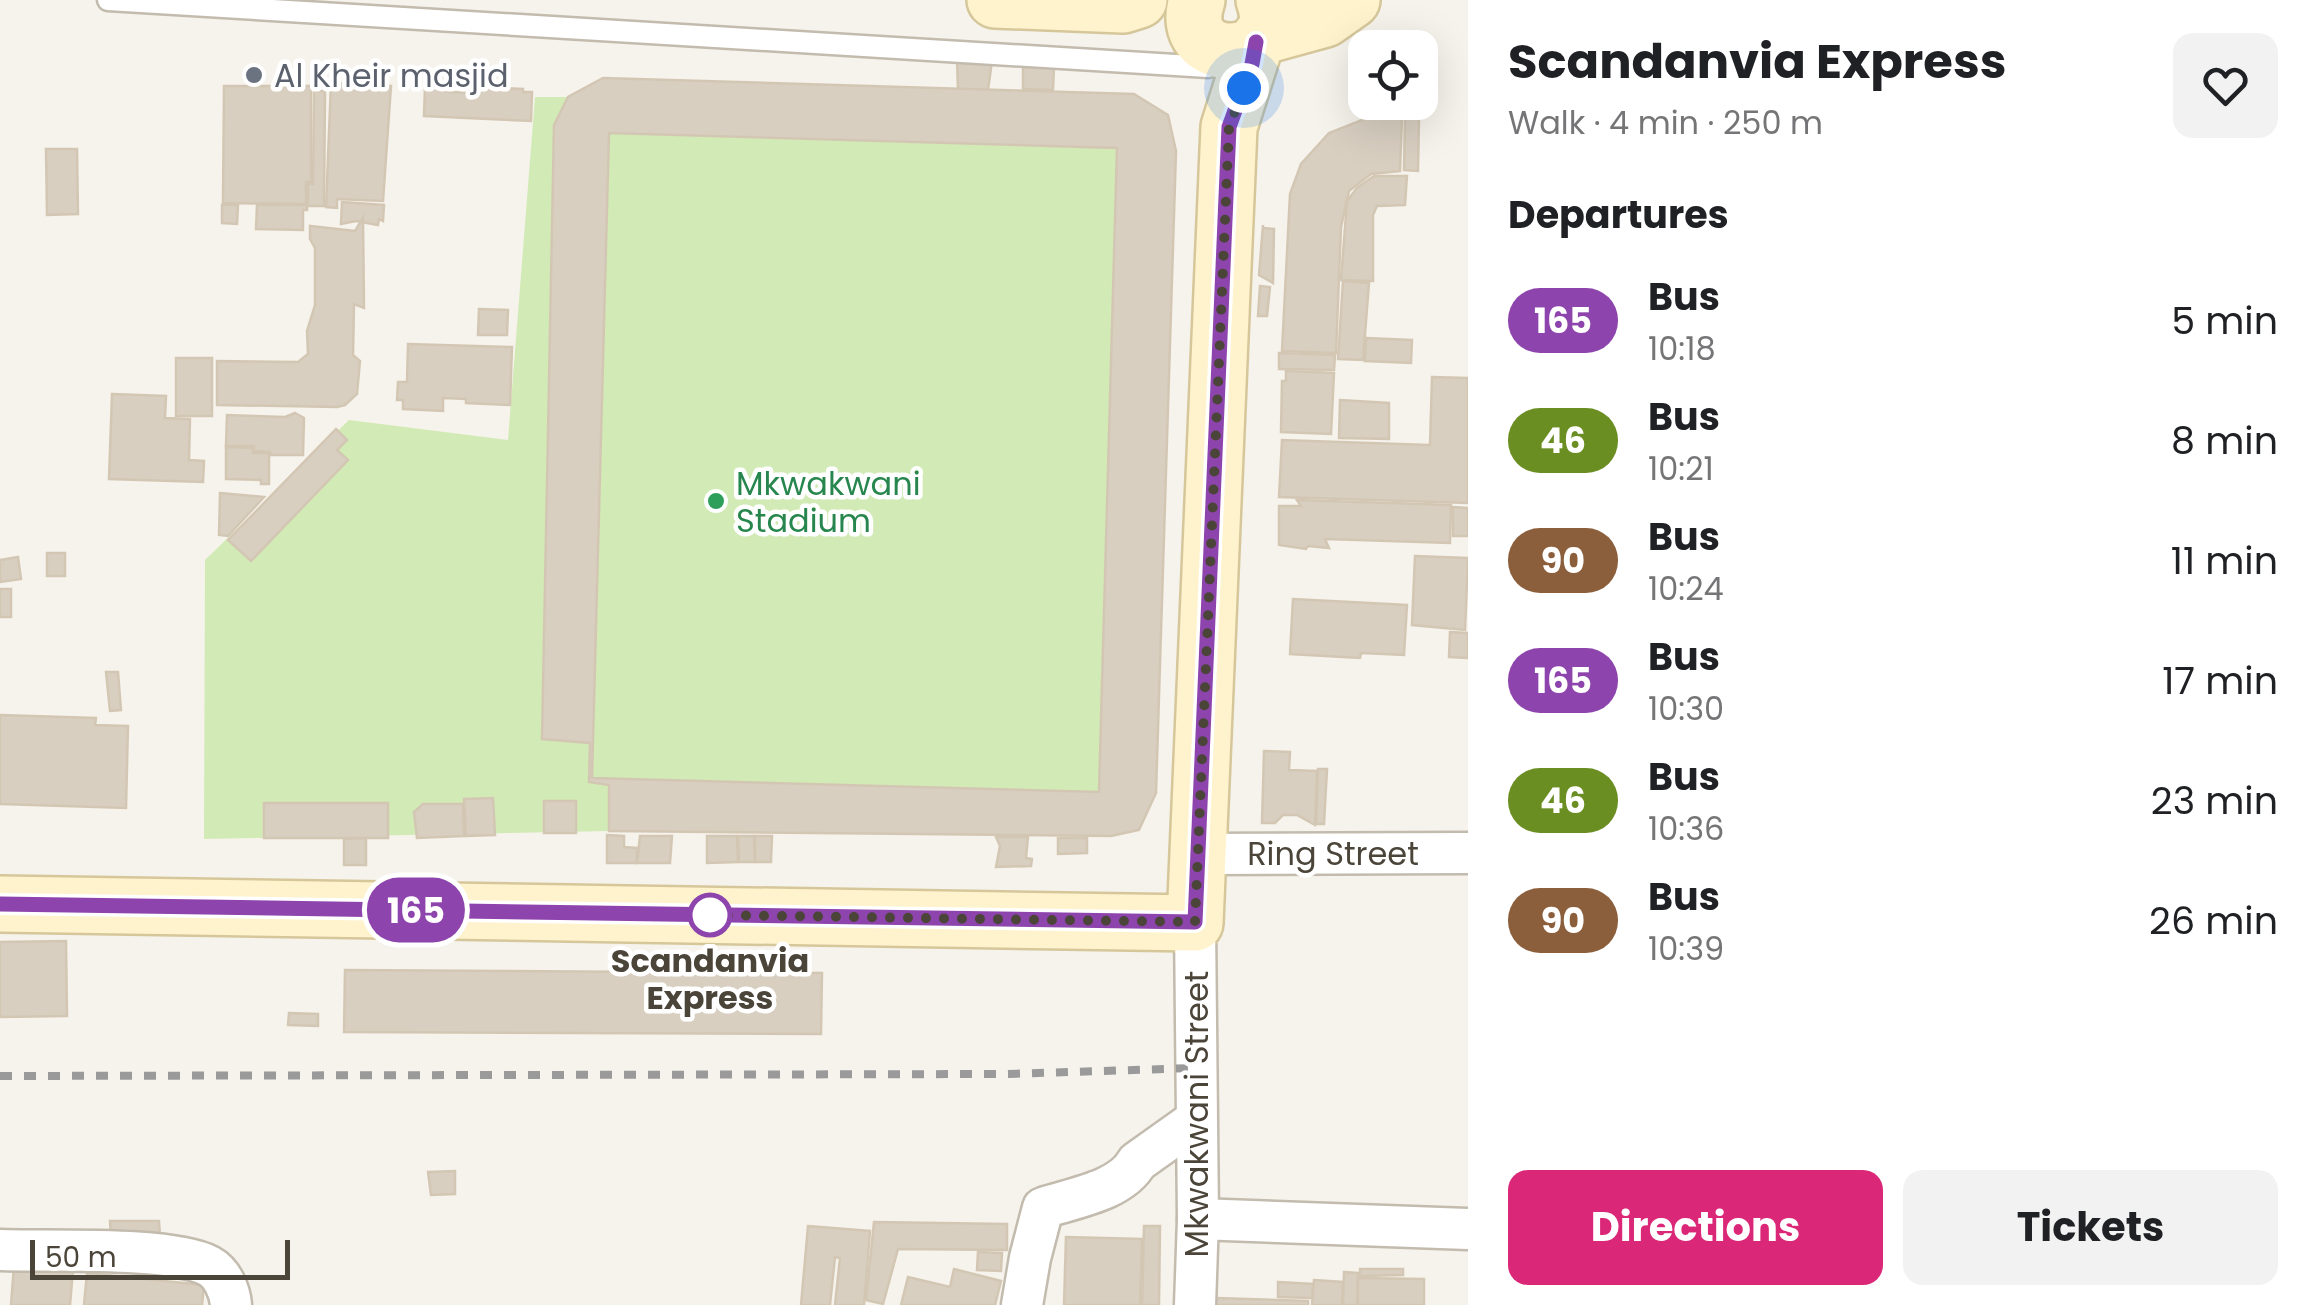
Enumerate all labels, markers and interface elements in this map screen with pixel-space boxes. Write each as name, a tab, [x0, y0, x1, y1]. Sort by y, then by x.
text: Scandanvia Express	[1508, 28, 2006, 95]
map controls	[1348, 30, 1438, 120]
button: locate	[1348, 30, 1438, 120]
button: heart	[2173, 33, 2278, 138]
place label: Al Kheir masjid	[274, 53, 509, 98]
your location	[1219, 63, 1269, 113]
marker: Al Kheir masjid	[243, 64, 265, 86]
text: Walk · 4 min · 250 m	[1508, 100, 1823, 145]
text: Departures	[1508, 188, 1729, 241]
text: Bus	[1648, 270, 1720, 323]
text: 5 min	[2171, 294, 2278, 347]
text: 165	[1534, 296, 1592, 345]
text: 10:18	[1648, 326, 1716, 371]
text: Bus	[1648, 390, 1720, 443]
text: 8 min	[2171, 414, 2278, 467]
text: 46	[1540, 416, 1586, 465]
text: 10:21	[1648, 446, 1714, 491]
place label: Mkwakwani Stadium	[736, 461, 921, 543]
marker: Mkwakwani Stadium	[705, 490, 727, 512]
text: Bus	[1648, 510, 1720, 563]
text: 11 min	[2171, 534, 2278, 587]
text: 90	[1541, 536, 1585, 585]
text: 10:24	[1648, 566, 1724, 611]
text: Bus	[1648, 630, 1720, 683]
text: 17 min	[2162, 654, 2278, 707]
text: 165	[1534, 656, 1592, 705]
text: 10:30	[1648, 686, 1724, 731]
text: Bus	[1648, 750, 1720, 803]
text: 23 min	[2151, 774, 2278, 827]
text: 46	[1540, 776, 1586, 825]
text: 10:36	[1648, 806, 1724, 851]
street label: Ring Street	[1247, 831, 1419, 876]
text: Bus	[1648, 870, 1720, 923]
line badge: 165	[358, 878, 474, 942]
text: 165	[387, 886, 445, 935]
marker: Scandanvia Express	[689, 894, 731, 936]
text: 26 min	[2149, 894, 2278, 947]
text: 90	[1541, 896, 1585, 945]
text: 10:39	[1648, 926, 1724, 971]
place label: Scandanvia Express	[611, 938, 809, 1020]
street label: Mkwakwani Street	[1174, 971, 1219, 1257]
button: Directions	[1508, 1170, 1883, 1285]
button: Tickets	[1903, 1170, 2278, 1285]
scale bar	[30, 1235, 290, 1280]
text: 50 m	[45, 1238, 116, 1277]

